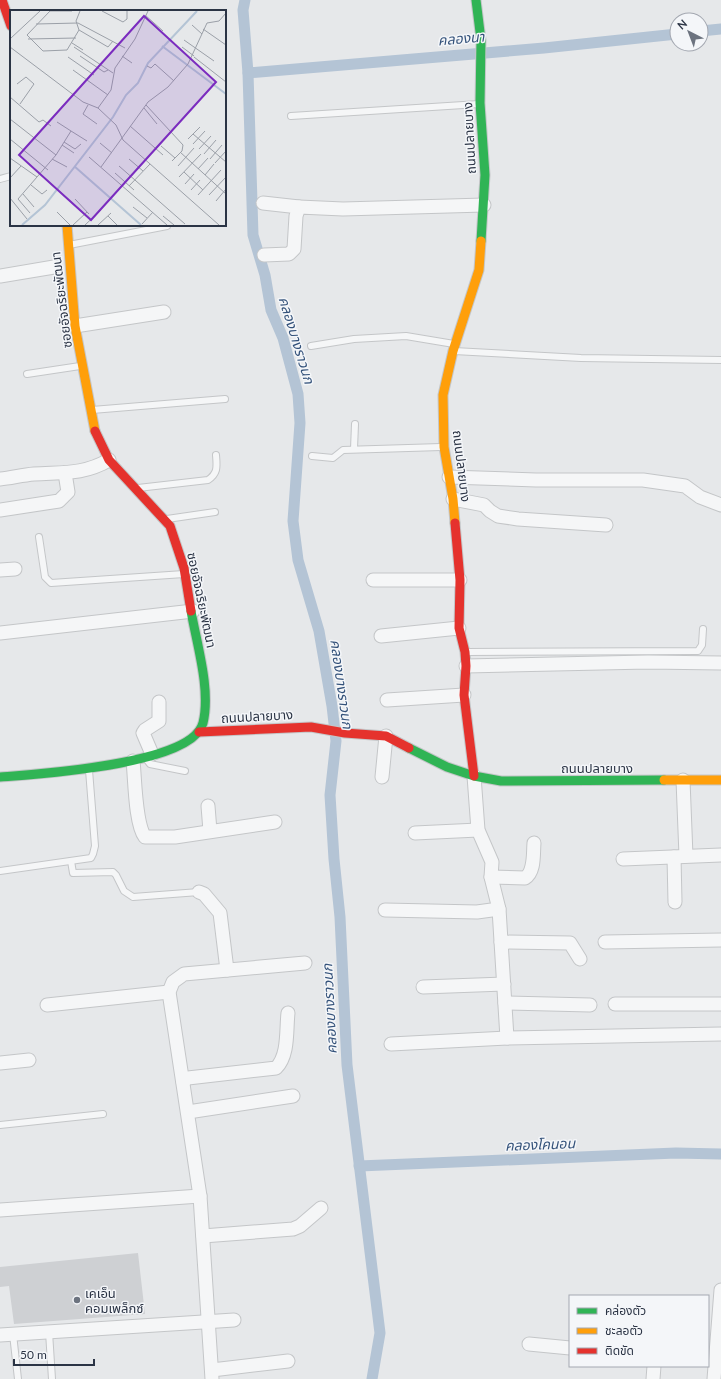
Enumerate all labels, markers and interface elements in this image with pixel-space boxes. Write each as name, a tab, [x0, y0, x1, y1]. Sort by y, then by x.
inset map	[10, 10, 226, 226]
north arrow	[669, 12, 709, 52]
text: N	[674, 17, 689, 32]
water label: คลองนา	[437, 27, 486, 48]
street label: ถนนปลายบาง	[459, 102, 479, 174]
street label: ซอยอัจฉริยะพัฒนา	[47, 251, 75, 349]
water label: คลองบางราวนก	[276, 294, 318, 386]
street label: ถนนปลายบาง	[450, 429, 474, 503]
street label: ซอยอัจฉริยะพัฒนา	[184, 551, 220, 649]
water label: คลองบางราวนก	[327, 638, 357, 730]
street label: ถนนปลายบาง	[221, 706, 293, 726]
street label: ถนนปลายบาง	[561, 760, 633, 776]
water label: คลองบางราวนก	[318, 963, 340, 1054]
water label: คลองโคนอน	[505, 1134, 577, 1154]
place label: เคเอ็น คอมเพล็กซ์	[85, 1285, 144, 1316]
marker: เคเอ็น คอมเพล็กซ์	[72, 1295, 82, 1305]
legend	[569, 1295, 709, 1367]
text: คล่องตัว	[605, 1303, 646, 1318]
text: ชะลอตัว	[605, 1323, 643, 1338]
scale bar	[14, 1341, 94, 1367]
text: ติดขัด	[605, 1343, 634, 1358]
text: 50 m	[20, 1347, 47, 1362]

